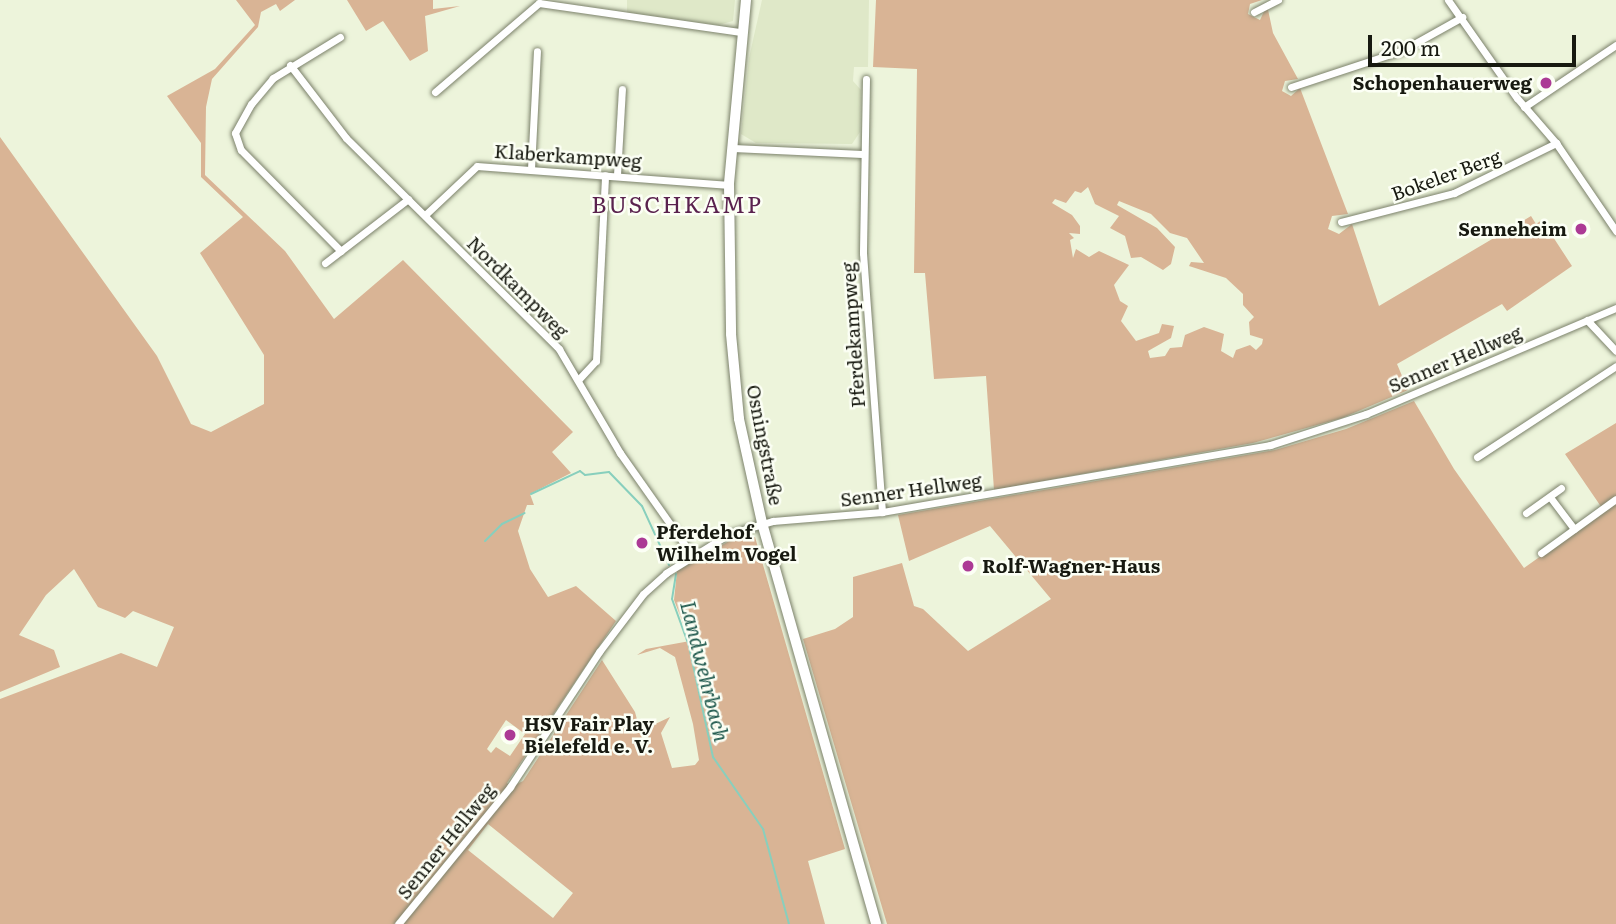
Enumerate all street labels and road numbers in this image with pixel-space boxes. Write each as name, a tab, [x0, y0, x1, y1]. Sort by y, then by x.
street label: Klaberkampweg	[493, 139, 643, 173]
street label: Bokeler Berg	[1388, 145, 1504, 205]
street label: Nordkampweg	[462, 231, 574, 343]
street label: Pferdekampweg	[837, 261, 869, 409]
street label: Senner Hellweg	[1385, 321, 1525, 397]
street label: Osningstraße	[742, 383, 788, 507]
street label: Senner Hellweg	[839, 469, 983, 511]
street label: Senner Hellweg	[392, 778, 500, 904]

